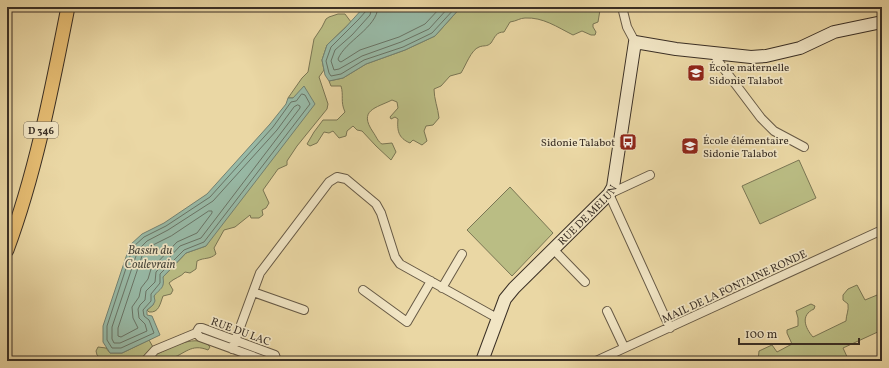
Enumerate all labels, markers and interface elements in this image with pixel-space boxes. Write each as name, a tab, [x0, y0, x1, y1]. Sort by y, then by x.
place label: École maternelle Sidonie Talabot	[709, 61, 789, 89]
school or university icon: École maternelle Sidonie Talabot	[686, 63, 706, 83]
road number: D 346	[24, 122, 58, 138]
bus stop icon: Sidonie Talabot	[618, 132, 638, 152]
place label: École élémentaire Sidonie Talabot	[703, 134, 789, 162]
place label: Sidonie Talabot	[541, 136, 615, 151]
school or university icon: École élémentaire Sidonie Talabot	[680, 136, 700, 156]
street label: RUE DE MELUN	[555, 183, 622, 249]
water label: Bassin du Coulevrain	[124, 243, 176, 273]
street label: MAIL DE LA FONTAINE RONDE	[660, 247, 810, 328]
street label: RUE DU LAC	[209, 315, 272, 350]
scale bar	[739, 320, 859, 346]
text: 100 m	[745, 327, 778, 343]

